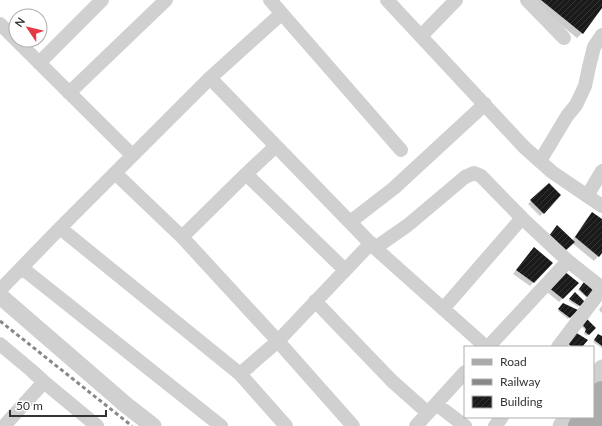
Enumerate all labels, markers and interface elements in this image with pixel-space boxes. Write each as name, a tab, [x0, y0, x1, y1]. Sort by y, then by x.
north arrow	[8, 8, 48, 48]
text: N	[12, 15, 27, 29]
legend	[464, 346, 594, 418]
text: Road	[500, 354, 527, 369]
text: Railway	[500, 374, 541, 389]
scale bar	[10, 392, 106, 418]
text: Building	[500, 394, 543, 409]
text: 50 m	[16, 398, 43, 413]

